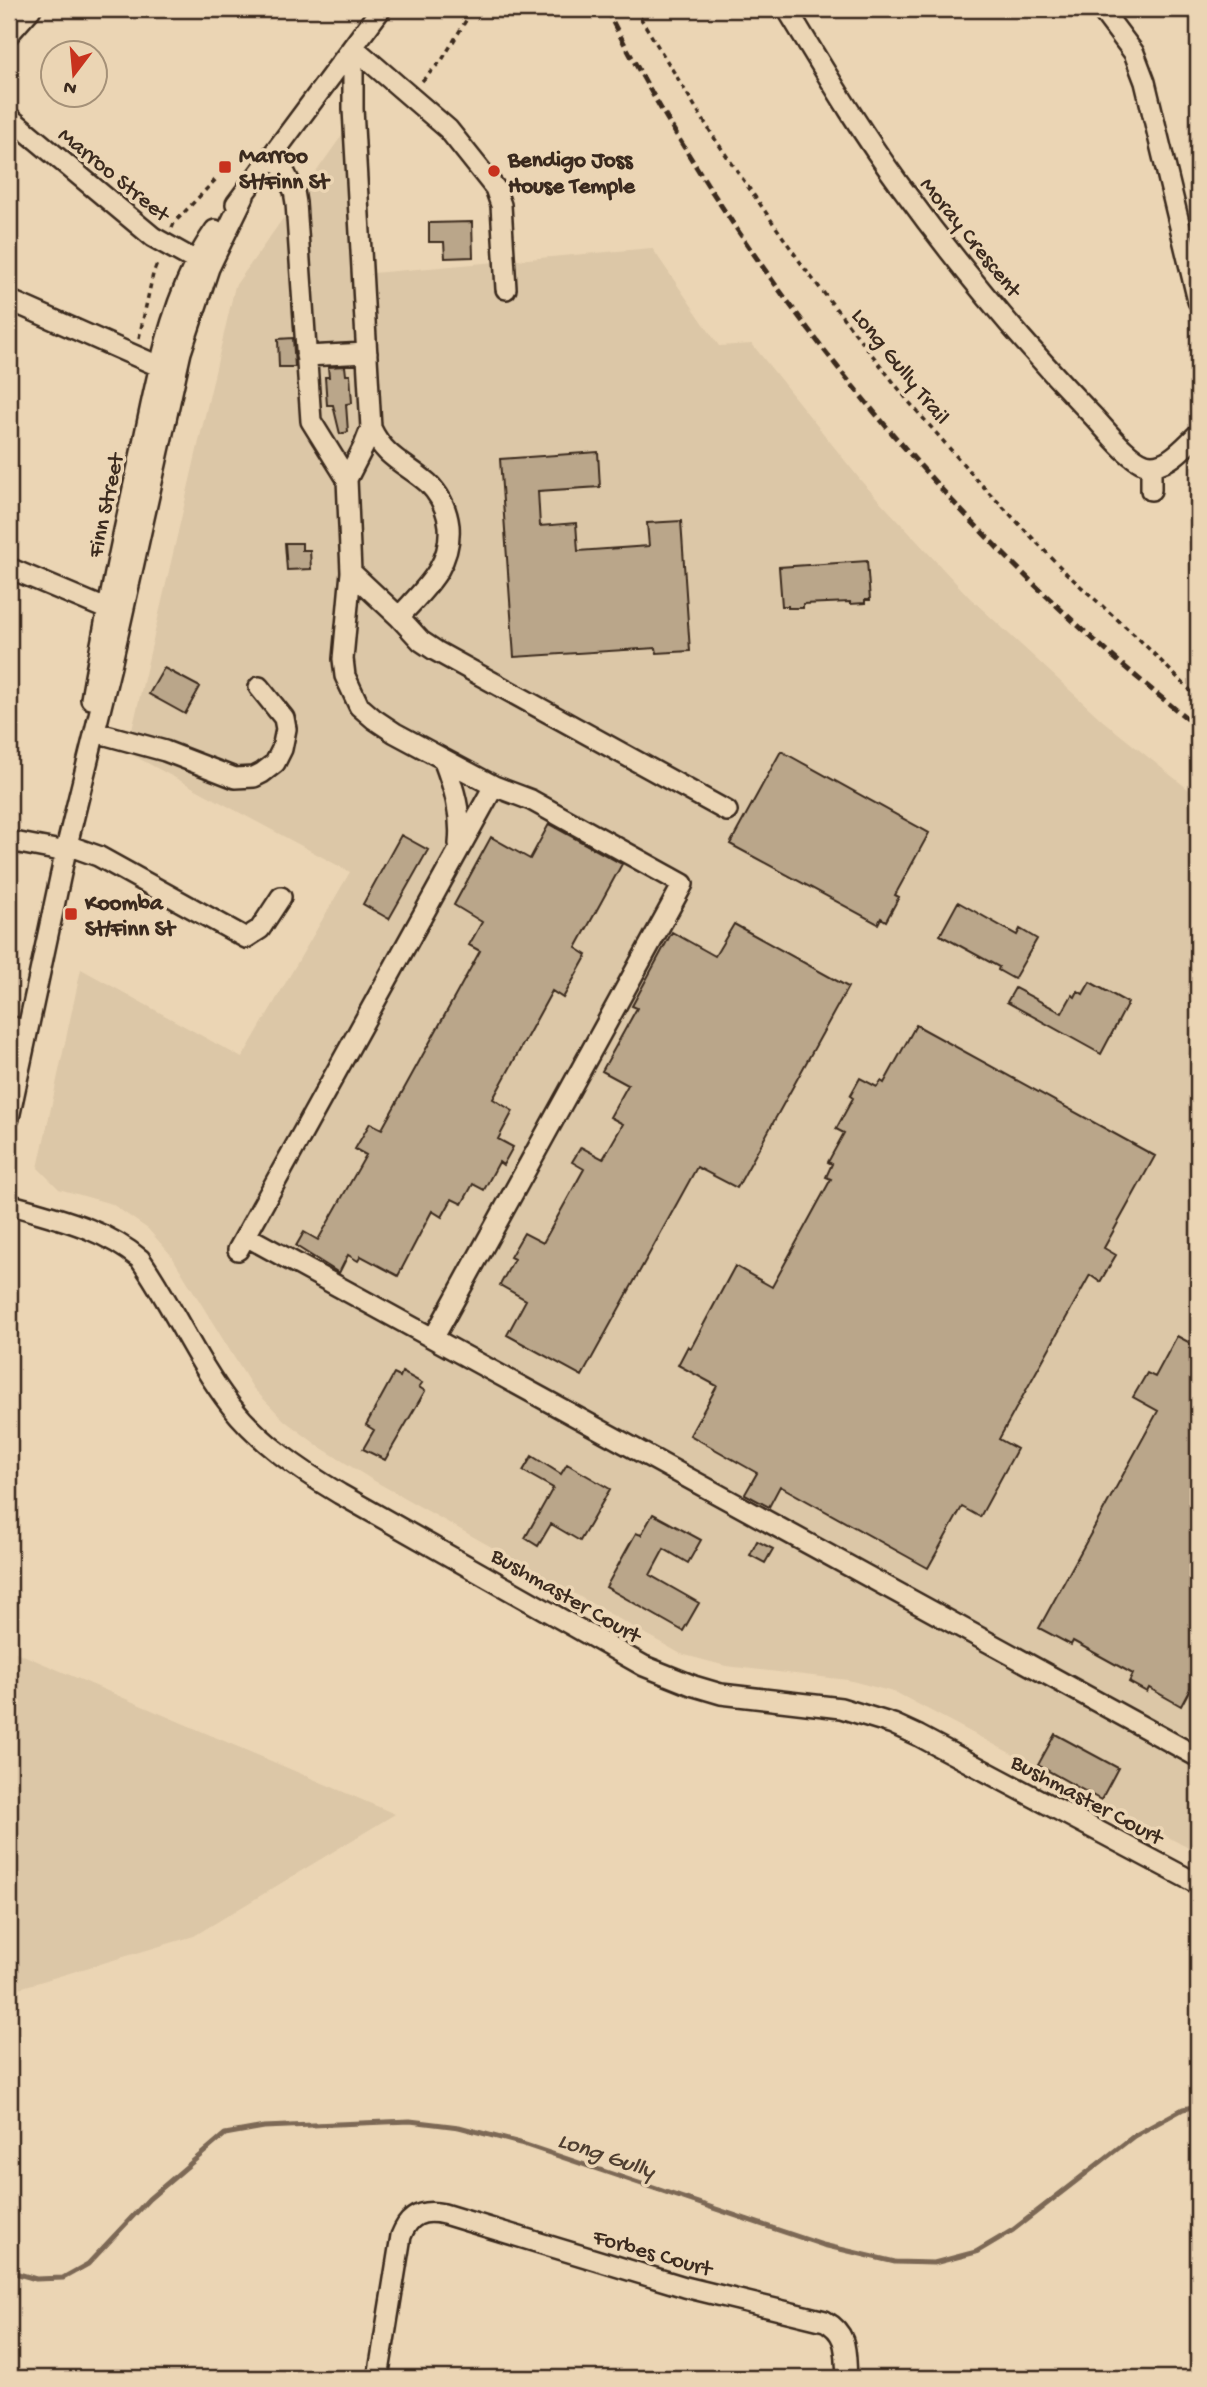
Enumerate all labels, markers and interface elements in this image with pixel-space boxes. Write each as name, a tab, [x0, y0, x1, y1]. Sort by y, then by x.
north arrow	[38, 38, 108, 108]
text: N	[61, 74, 79, 100]
street label: Marroo Street	[52, 123, 175, 230]
place label: Marroo St/Finn St	[239, 144, 331, 197]
place label: Bendigo Joss House Temple	[507, 148, 636, 201]
marker: Marroo St/Finn St	[217, 159, 233, 175]
marker: Bendigo Joss House Temple	[486, 163, 502, 179]
street label: Moray Crescent	[913, 173, 1027, 305]
street label: Long Gully Trail	[844, 304, 954, 431]
street label: Finn Street	[83, 450, 132, 561]
place label: Koomba St/Finn St	[84, 891, 177, 944]
marker: Koomba St/Finn St	[63, 906, 79, 922]
street label: Bushmaster Court	[485, 1543, 646, 1652]
street label: Bushmaster Court	[1005, 1749, 1169, 1853]
water label: Long Gully	[553, 2127, 660, 2188]
street label: Forbes Court	[588, 2224, 716, 2285]

